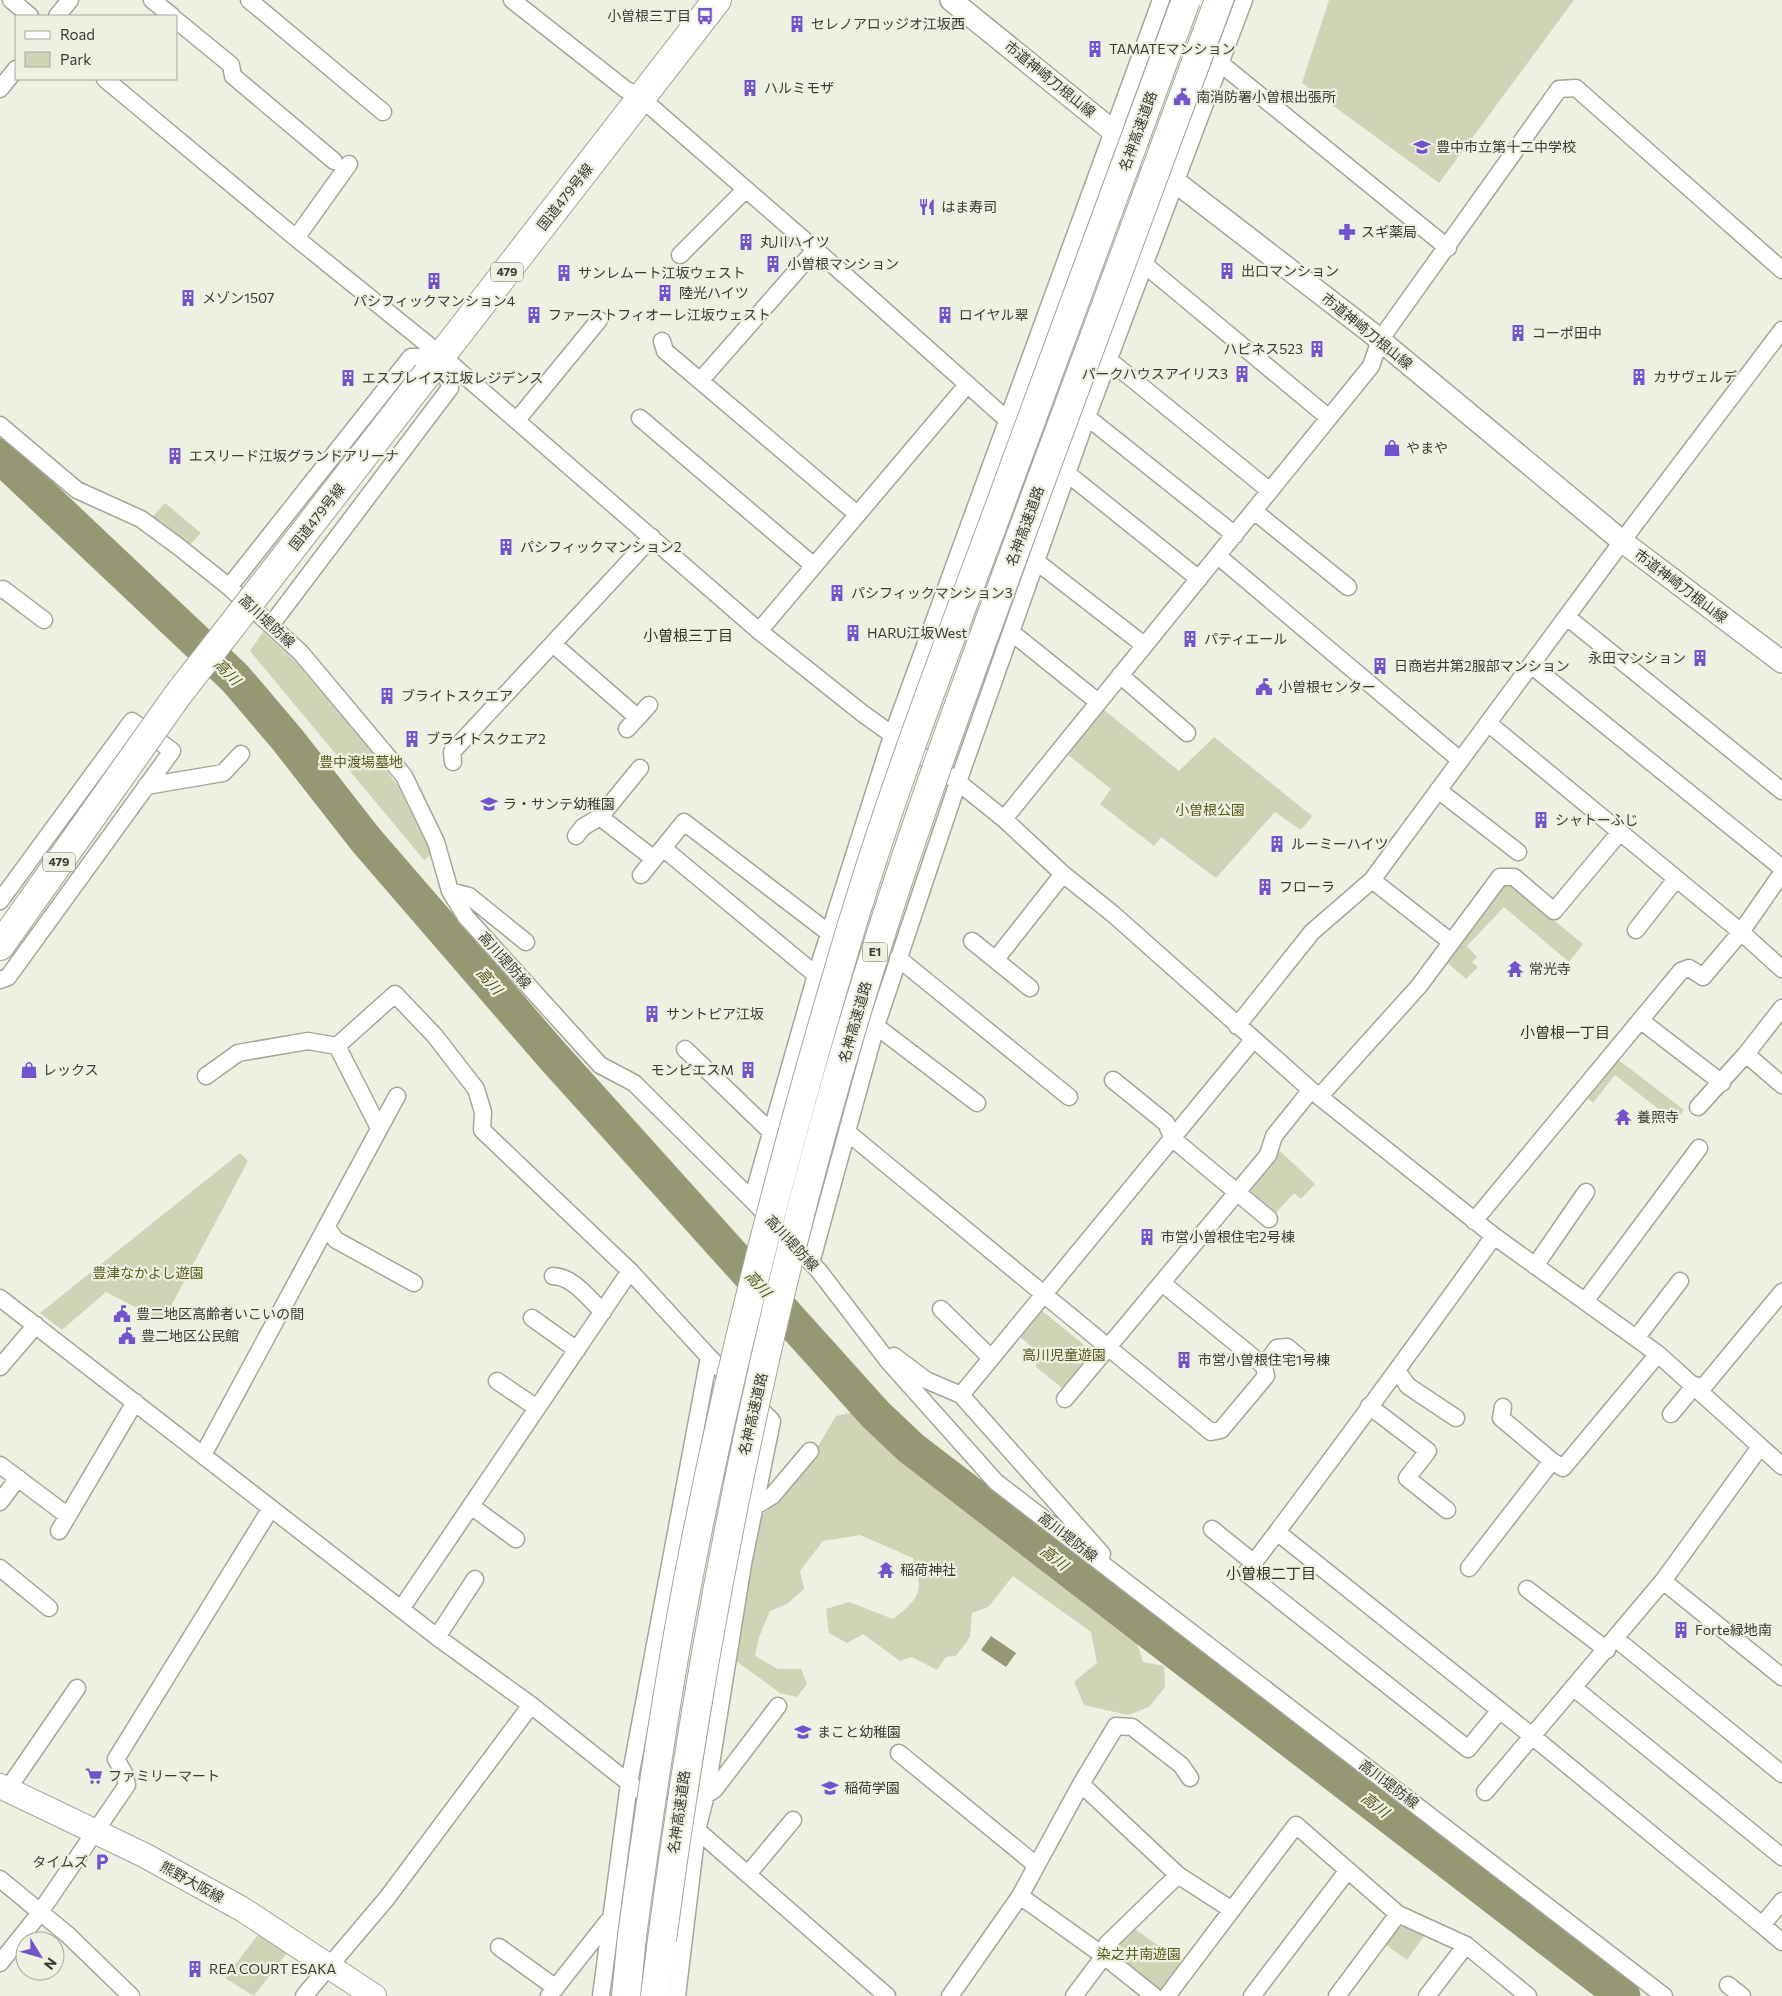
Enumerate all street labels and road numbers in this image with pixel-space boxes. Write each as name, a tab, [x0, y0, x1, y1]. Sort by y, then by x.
street label: 市道神崎刀根山線	[1001, 37, 1099, 120]
street label: 名神高速道路	[1115, 88, 1160, 173]
street label: 国道479号線	[533, 160, 596, 233]
road number: 479	[491, 262, 523, 282]
street label: 市道神崎刀根山線	[1318, 289, 1416, 372]
street label: 国道479号線	[285, 480, 348, 553]
street label: 名神高速道路	[1002, 483, 1047, 568]
street label: 市道神崎刀根山線	[1631, 545, 1731, 626]
street label: 高川堤防線	[236, 591, 299, 651]
road number: 479	[43, 852, 75, 872]
street label: 高川堤防線	[475, 928, 535, 992]
road number: E1	[862, 942, 888, 962]
street label: 名神高速道路	[835, 979, 874, 1065]
street label: 高川堤防線	[762, 1211, 822, 1274]
street label: 名神高速道路	[735, 1371, 770, 1457]
street label: 高川堤防線	[1035, 1509, 1101, 1565]
street label: 高川堤防線	[1356, 1756, 1422, 1812]
street label: 名神高速道路	[664, 1769, 693, 1855]
street label: 熊野大阪線	[158, 1857, 227, 1906]

